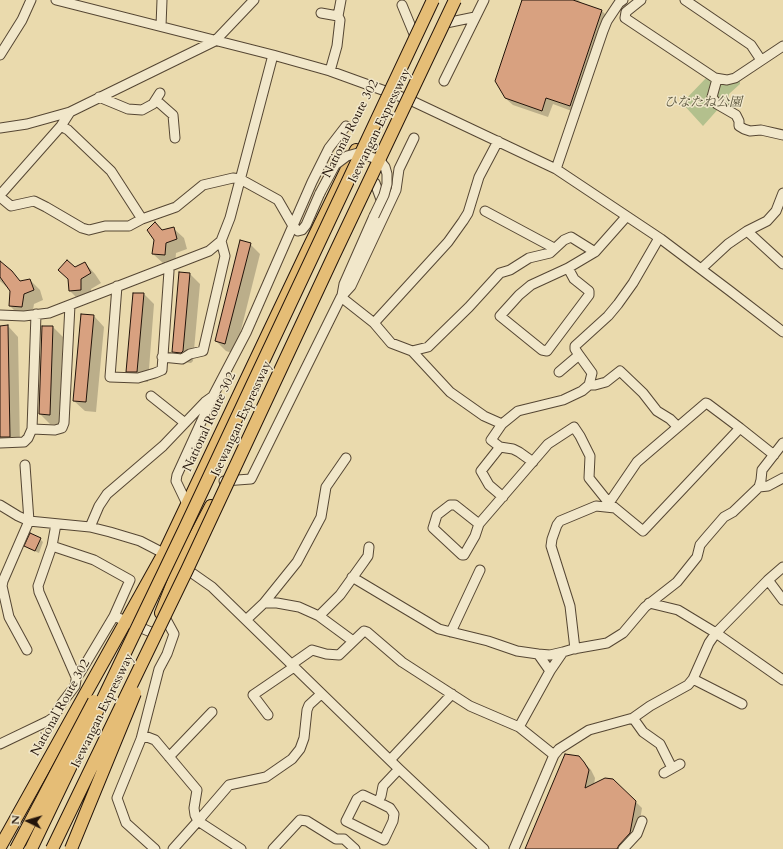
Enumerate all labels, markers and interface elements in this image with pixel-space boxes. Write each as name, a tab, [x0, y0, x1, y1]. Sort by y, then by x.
street label: Isewangan Expressway	[345, 66, 415, 186]
street label: National Route 302	[320, 77, 382, 181]
park label: ひなたね公園	[664, 95, 742, 111]
street label: Isewangan Expressway	[208, 359, 276, 479]
street label: National Route 302	[180, 370, 240, 474]
street label: Isewangan Expressway	[68, 651, 138, 771]
street label: National Route 302	[28, 657, 94, 759]
north arrow	[8, 801, 48, 841]
text: N	[8, 815, 23, 825]

